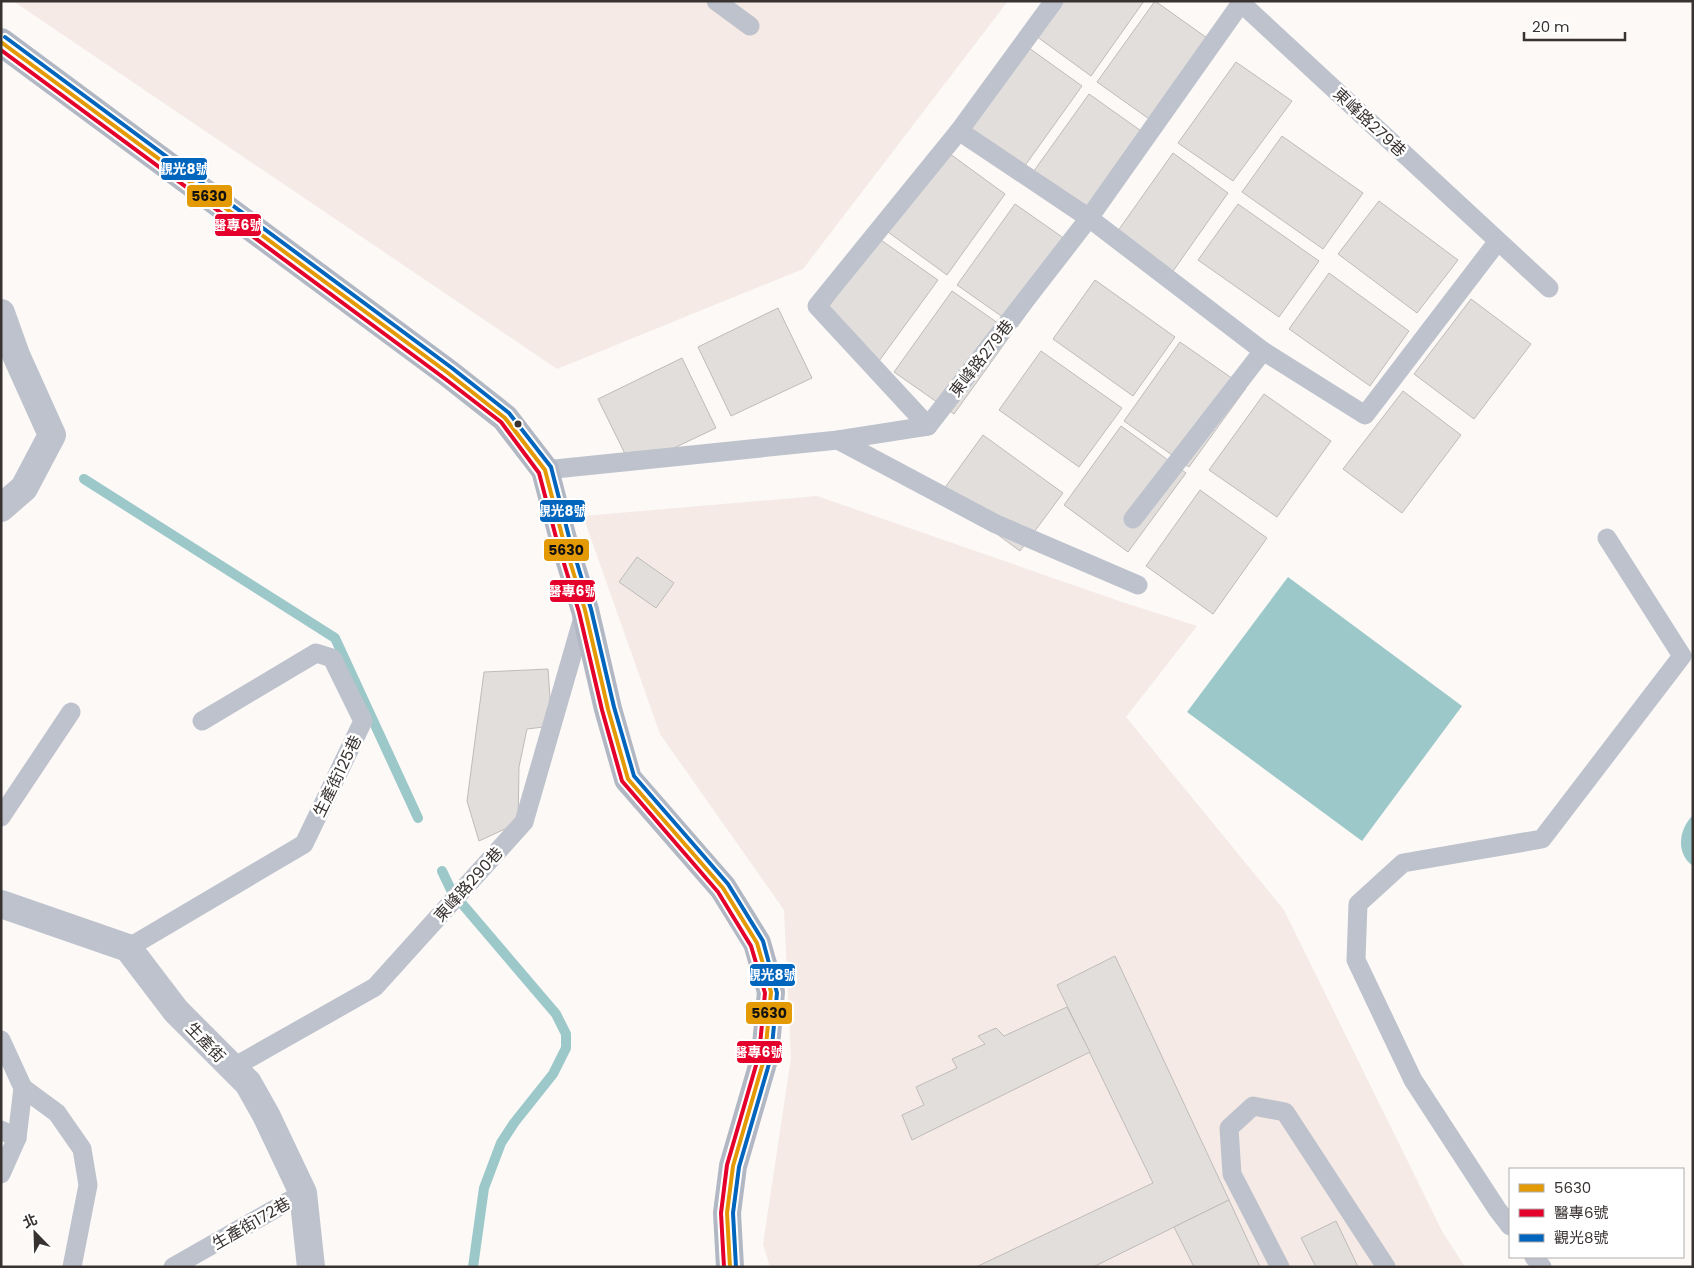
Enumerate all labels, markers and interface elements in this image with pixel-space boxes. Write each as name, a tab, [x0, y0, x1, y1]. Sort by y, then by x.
scale bar	[1524, 10, 1625, 42]
text: 20 m	[1532, 16, 1570, 37]
street label: 東峰路279巷	[1328, 83, 1411, 162]
line badge: 觀光8號	[160, 157, 208, 181]
text: 觀光8號	[158, 159, 210, 179]
line badge: 5630	[186, 184, 233, 208]
text: 5630	[191, 186, 227, 206]
line badge: 醫專6號	[214, 213, 262, 237]
text: 醫專6號	[213, 215, 263, 235]
street label: 東峰路279巷	[944, 315, 1019, 402]
unlabelled marker	[513, 419, 523, 429]
line badge: 觀光8號	[539, 499, 586, 523]
text: 觀光8號	[536, 501, 588, 521]
line badge: 5630	[543, 538, 590, 562]
text: 5630	[548, 540, 584, 560]
line badge: 醫專6號	[549, 579, 596, 603]
text: 醫專6號	[548, 581, 598, 601]
street label: 生產街125巷	[308, 731, 367, 821]
street label: 東峰路290巷	[429, 842, 508, 927]
line badge: 觀光8號	[749, 963, 796, 987]
text: 觀光8號	[746, 965, 798, 985]
line badge: 5630	[745, 1001, 793, 1025]
text: 5630	[751, 1003, 787, 1023]
street label: 生產街	[181, 1017, 231, 1068]
line badge: 醫專6號	[736, 1040, 783, 1064]
text: 醫專6號	[734, 1042, 784, 1062]
legend	[1509, 1168, 1684, 1258]
text: 5630	[1554, 1177, 1591, 1198]
street label: 生產街172巷	[208, 1192, 295, 1255]
text: 醫專6號	[1554, 1202, 1609, 1223]
north arrow	[10, 1208, 60, 1258]
text: 北	[20, 1209, 40, 1233]
text: 觀光8號	[1554, 1227, 1608, 1248]

